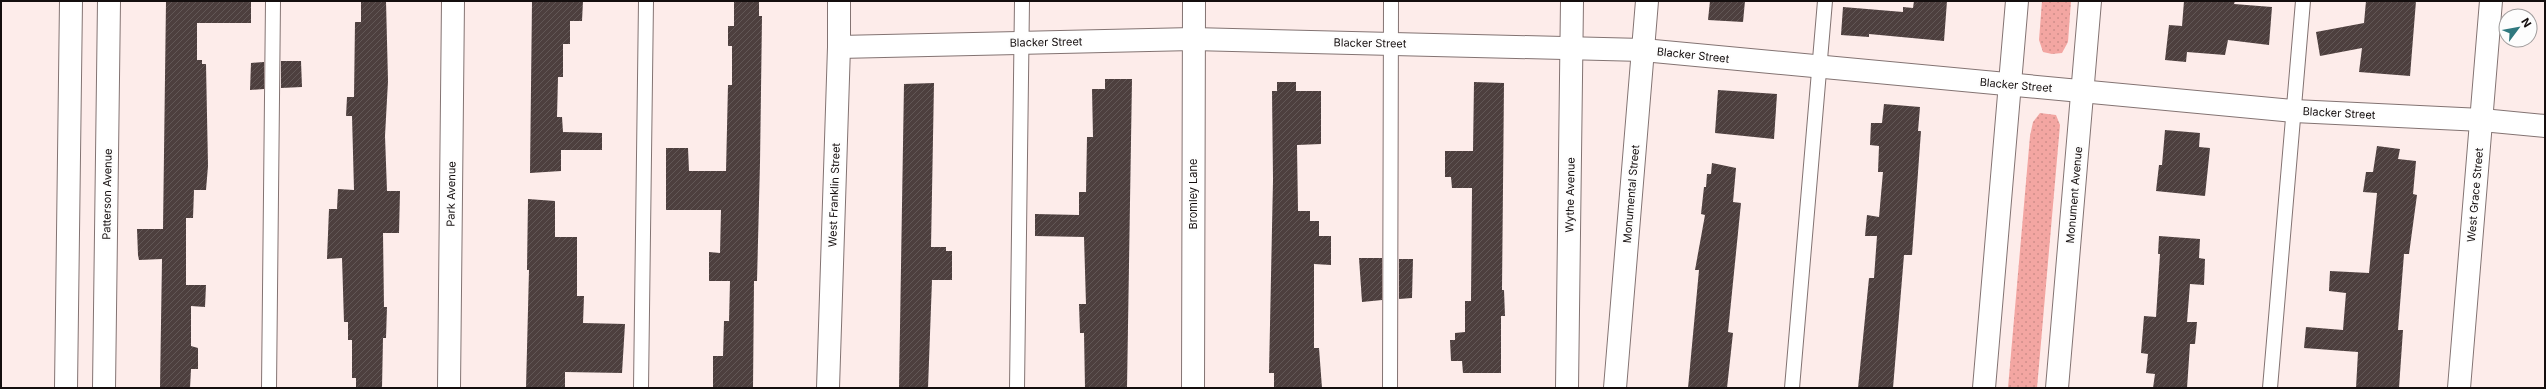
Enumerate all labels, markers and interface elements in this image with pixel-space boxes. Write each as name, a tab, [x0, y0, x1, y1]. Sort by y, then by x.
north arrow	[2498, 8, 2538, 48]
text: N	[2518, 15, 2535, 30]
street label: Blacker Street	[1009, 34, 1083, 50]
street label: Blacker Street	[1333, 35, 1407, 51]
street label: Blacker Street	[1656, 44, 1730, 66]
street label: Blacker Street	[1979, 75, 2053, 95]
street label: Blacker Street	[2302, 104, 2376, 122]
street label: West Franklin Street	[825, 142, 843, 247]
street label: Monumental Street	[1620, 144, 1642, 244]
street label: Monument Avenue	[2063, 146, 2085, 244]
street label: West Grace Street	[2464, 147, 2486, 243]
street label: Patterson Avenue	[99, 148, 115, 240]
street label: Wythe Avenue	[1562, 157, 1578, 233]
street label: Bromley Lane	[1186, 159, 1200, 229]
street label: Park Avenue	[443, 161, 459, 227]

